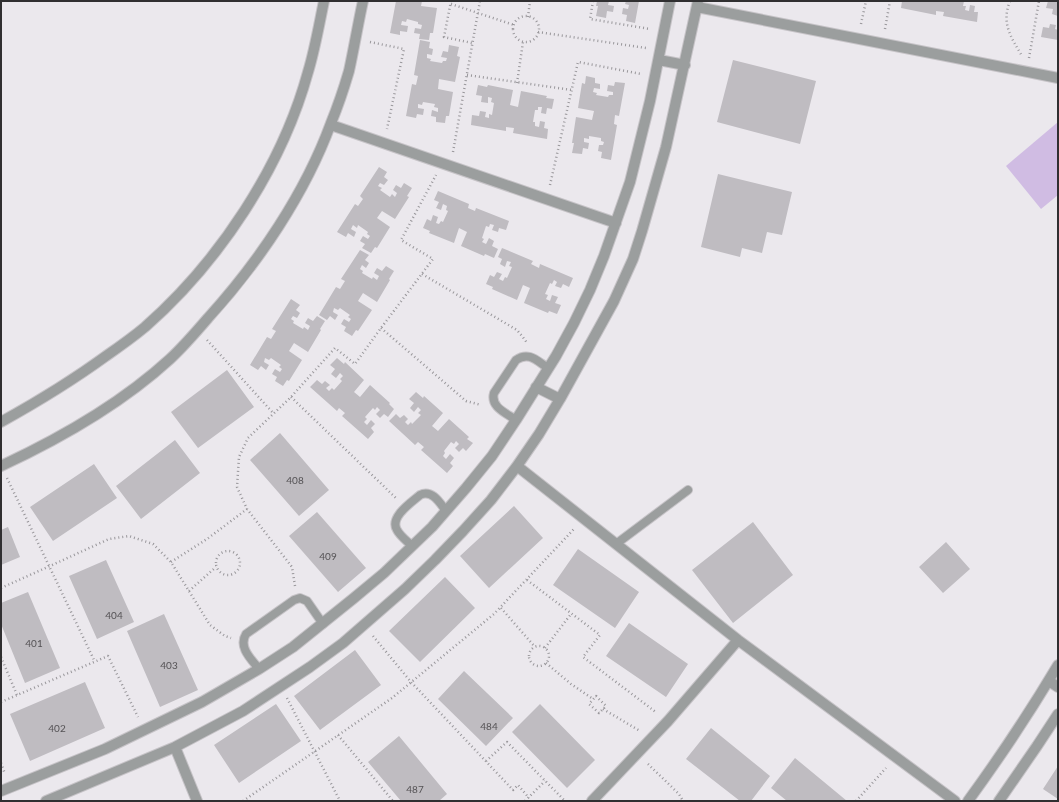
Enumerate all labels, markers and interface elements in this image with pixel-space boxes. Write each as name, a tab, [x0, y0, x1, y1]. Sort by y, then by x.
house number: 408	[286, 474, 304, 486]
house number: 409	[319, 550, 337, 562]
house number: 404	[105, 609, 123, 621]
house number: 401	[25, 637, 43, 649]
house number: 403	[160, 659, 178, 671]
house number: 484	[480, 720, 498, 732]
house number: 402	[48, 722, 66, 734]
house number: 487	[406, 783, 424, 795]

